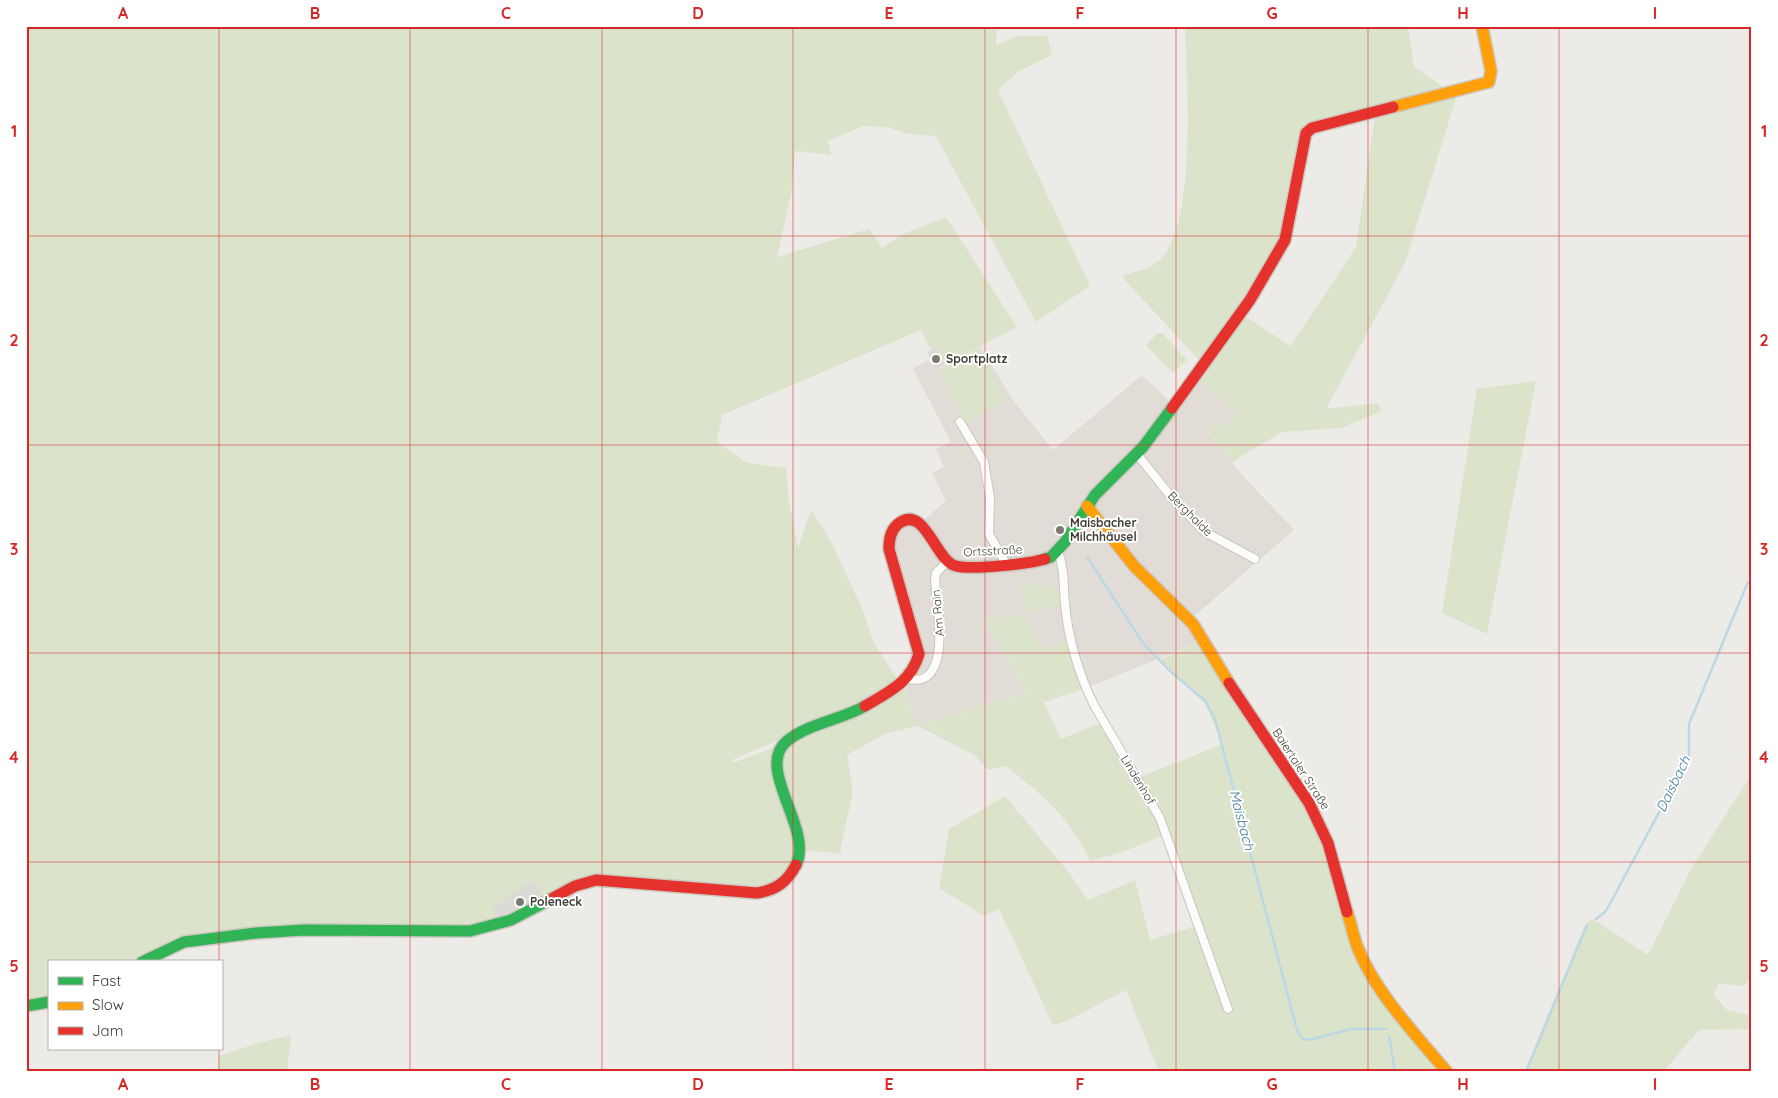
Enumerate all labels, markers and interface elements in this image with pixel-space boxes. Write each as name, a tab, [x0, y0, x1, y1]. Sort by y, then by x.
text: A	[118, 3, 129, 23]
text: B	[310, 3, 320, 23]
text: C	[501, 3, 511, 23]
text: D	[692, 3, 704, 23]
text: E	[884, 3, 894, 23]
text: F	[1076, 3, 1085, 23]
text: G	[1266, 3, 1278, 23]
text: H	[1457, 3, 1469, 23]
text: I	[1653, 3, 1657, 23]
text: 1	[11, 121, 17, 141]
text: 1	[1761, 121, 1767, 141]
text: 2	[9, 330, 19, 350]
text: 2	[1759, 330, 1769, 350]
place label: Sportplatz	[946, 351, 1008, 366]
marker: Sportplatz	[930, 353, 942, 365]
street label: Berghalde	[1165, 488, 1216, 539]
place label: Maisbacher Milchhäusel	[1070, 515, 1137, 544]
marker: Maisbacher Milchhäusel	[1054, 524, 1066, 536]
text: 3	[10, 539, 18, 559]
text: 3	[1760, 539, 1768, 559]
street label: Ortsstraße	[963, 541, 1023, 560]
street label: Am Rain	[928, 589, 947, 637]
street label: Baiertaler Straße	[1269, 725, 1334, 813]
text: 4	[9, 747, 19, 767]
text: 4	[1759, 747, 1769, 767]
street label: Lindenhof	[1118, 752, 1159, 808]
water label: Daisbach	[1652, 752, 1695, 815]
water label: Maisbach	[1225, 788, 1259, 853]
place label: Poleneck	[530, 894, 582, 909]
marker: Poleneck	[514, 896, 526, 908]
text: 5	[9, 956, 19, 976]
text: 5	[1759, 956, 1769, 976]
legend	[48, 960, 222, 1050]
text: Fast	[92, 971, 121, 990]
text: Slow	[92, 995, 124, 1014]
text: Jam	[92, 1021, 123, 1040]
text: A	[118, 1074, 129, 1094]
text: B	[310, 1074, 320, 1094]
text: C	[501, 1074, 511, 1094]
text: D	[692, 1074, 704, 1094]
text: E	[884, 1074, 894, 1094]
text: F	[1076, 1074, 1085, 1094]
text: G	[1266, 1074, 1278, 1094]
text: H	[1457, 1074, 1469, 1094]
text: I	[1653, 1074, 1657, 1094]

